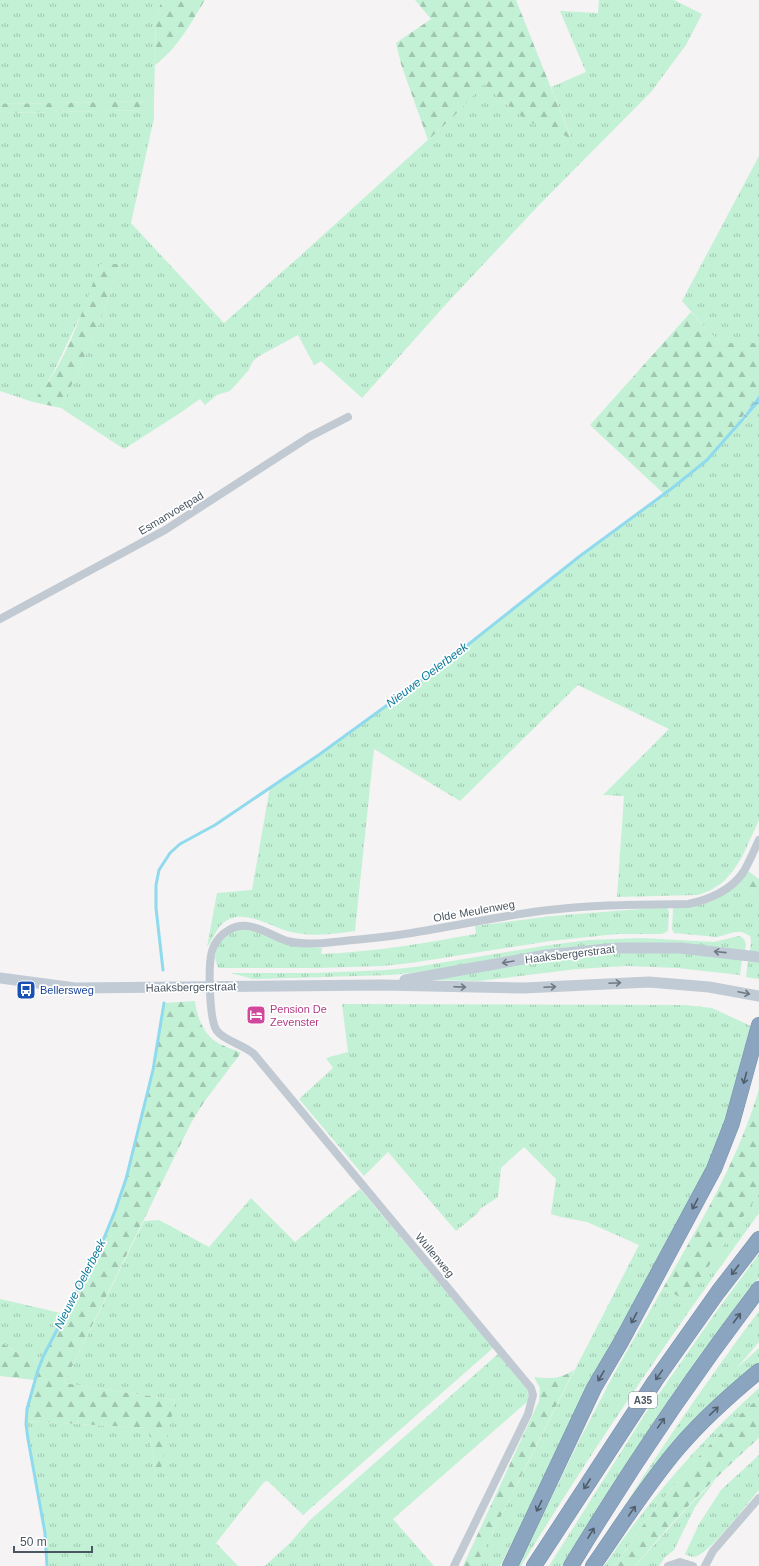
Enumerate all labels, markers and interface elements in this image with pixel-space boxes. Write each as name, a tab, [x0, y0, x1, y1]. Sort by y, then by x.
street label: Esmanvoetpad	[136, 489, 206, 537]
water label: Nieuwe Oelerbeek	[383, 639, 471, 710]
street label: Olde Meulenweg	[432, 898, 516, 924]
street label: Haaksbergerstraat	[524, 943, 616, 965]
one-way arrow	[714, 949, 727, 956]
one-way arrow	[502, 958, 515, 966]
bus stop icon: Bellersweg	[15, 979, 37, 1001]
one-way arrow	[608, 979, 621, 987]
street label: Haaksbergerstraat	[146, 980, 236, 994]
one-way arrow	[453, 983, 466, 991]
one-way arrow	[543, 983, 556, 990]
place label: Bellersweg	[40, 984, 94, 996]
one-way arrow	[738, 989, 751, 997]
place label: Pension De Zevenster	[270, 1003, 327, 1028]
hotel icon: Pension De Zevenster	[245, 1004, 267, 1026]
one-way arrow	[741, 1071, 748, 1084]
one-way arrow	[691, 1198, 698, 1210]
street label: Wullenweg	[413, 1231, 457, 1279]
water label: Nieuwe Oelerbeek	[51, 1236, 109, 1331]
one-way arrow	[731, 1264, 740, 1275]
one-way arrow	[630, 1312, 637, 1324]
one-way arrow	[733, 1312, 741, 1323]
one-way arrow	[655, 1369, 663, 1380]
one-way arrow	[597, 1370, 605, 1382]
road number: A35	[629, 1392, 657, 1408]
one-way arrow	[709, 1406, 719, 1416]
one-way arrow	[657, 1418, 665, 1429]
one-way arrow	[583, 1478, 591, 1489]
one-way arrow	[535, 1500, 542, 1512]
one-way arrow	[628, 1506, 636, 1517]
one-way arrow	[588, 1527, 596, 1539]
scale bar	[14, 1528, 92, 1554]
text: 50 m	[20, 1535, 47, 1549]

